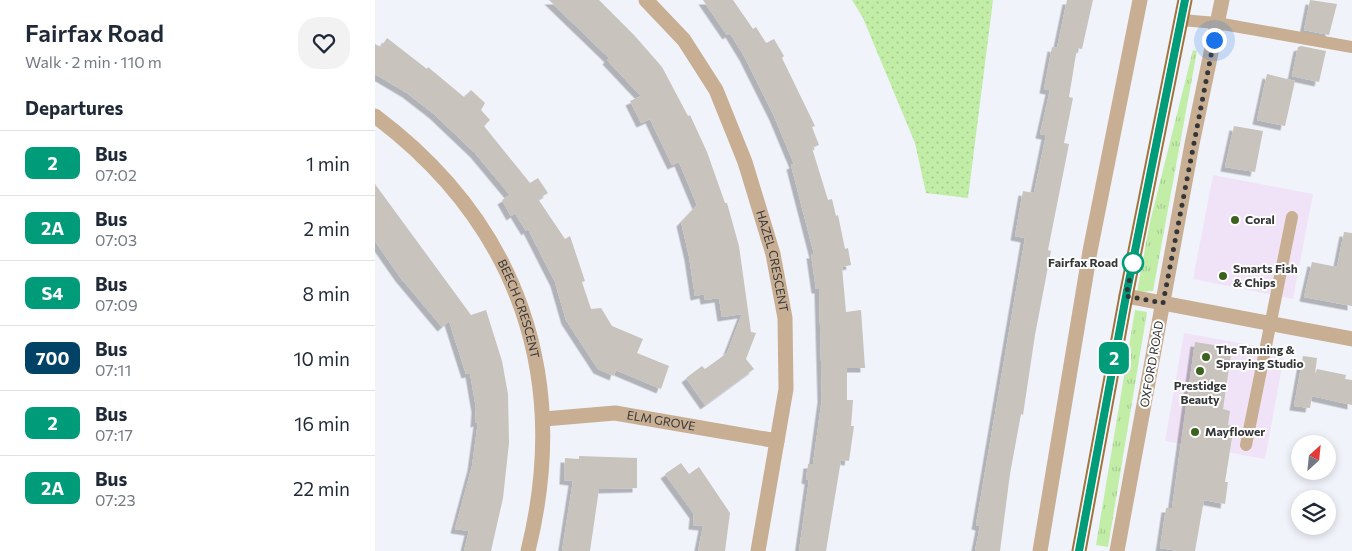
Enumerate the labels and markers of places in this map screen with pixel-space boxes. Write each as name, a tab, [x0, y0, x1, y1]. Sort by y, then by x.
place label: Coral	[1245, 212, 1275, 226]
marker: Coral	[1229, 214, 1241, 226]
marker: Fairfax Road	[1122, 252, 1144, 274]
place label: Fairfax Road	[1048, 255, 1118, 269]
place label: Smarts Fish & Chips	[1233, 261, 1298, 289]
marker: Smarts Fish & Chips	[1217, 270, 1229, 282]
place label: The Tanning & Spraying Studio	[1216, 342, 1304, 370]
marker: The Tanning & Spraying Studio	[1200, 351, 1212, 363]
marker: Prestidge Beauty	[1194, 365, 1206, 377]
place label: Prestidge Beauty	[1174, 378, 1226, 406]
place label: Mayflower	[1205, 424, 1265, 438]
marker: Mayflower	[1189, 426, 1201, 438]

